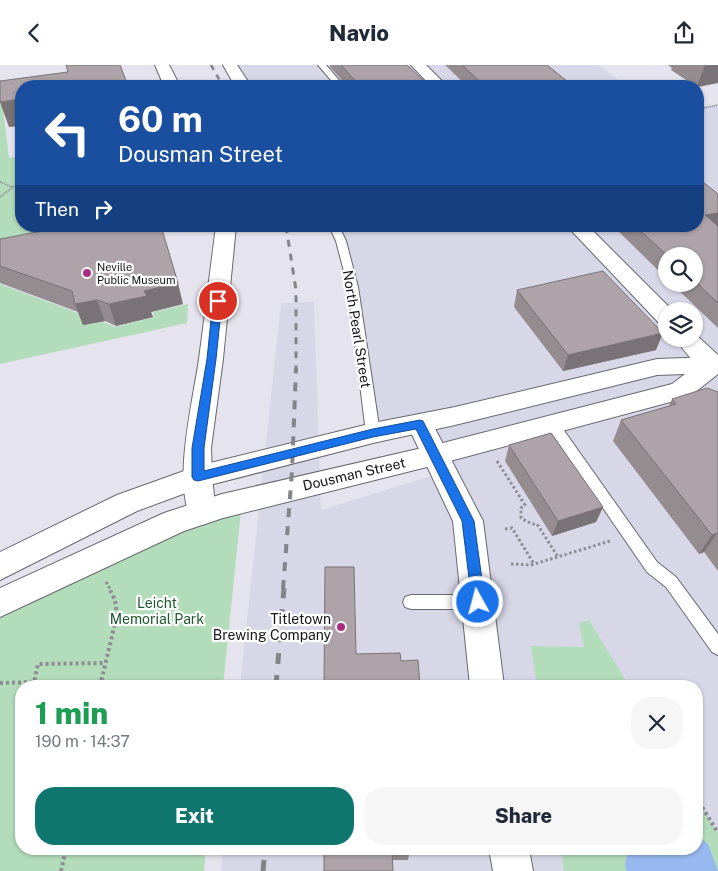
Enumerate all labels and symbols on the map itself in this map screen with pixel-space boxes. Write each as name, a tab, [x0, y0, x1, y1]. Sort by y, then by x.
place label: Neville Public Museum	[97, 261, 175, 286]
marker: Neville Public Museum	[81, 267, 93, 279]
street label: North Pearl Street	[340, 269, 374, 389]
pin	[197, 280, 239, 322]
street label: Dousman Street	[301, 454, 407, 494]
position arrow	[451, 575, 503, 627]
park label: Leicht Memorial Park	[110, 595, 204, 627]
place label: Titletown Brewing Company	[213, 611, 332, 643]
marker: Titletown Brewing Company	[335, 621, 347, 633]

